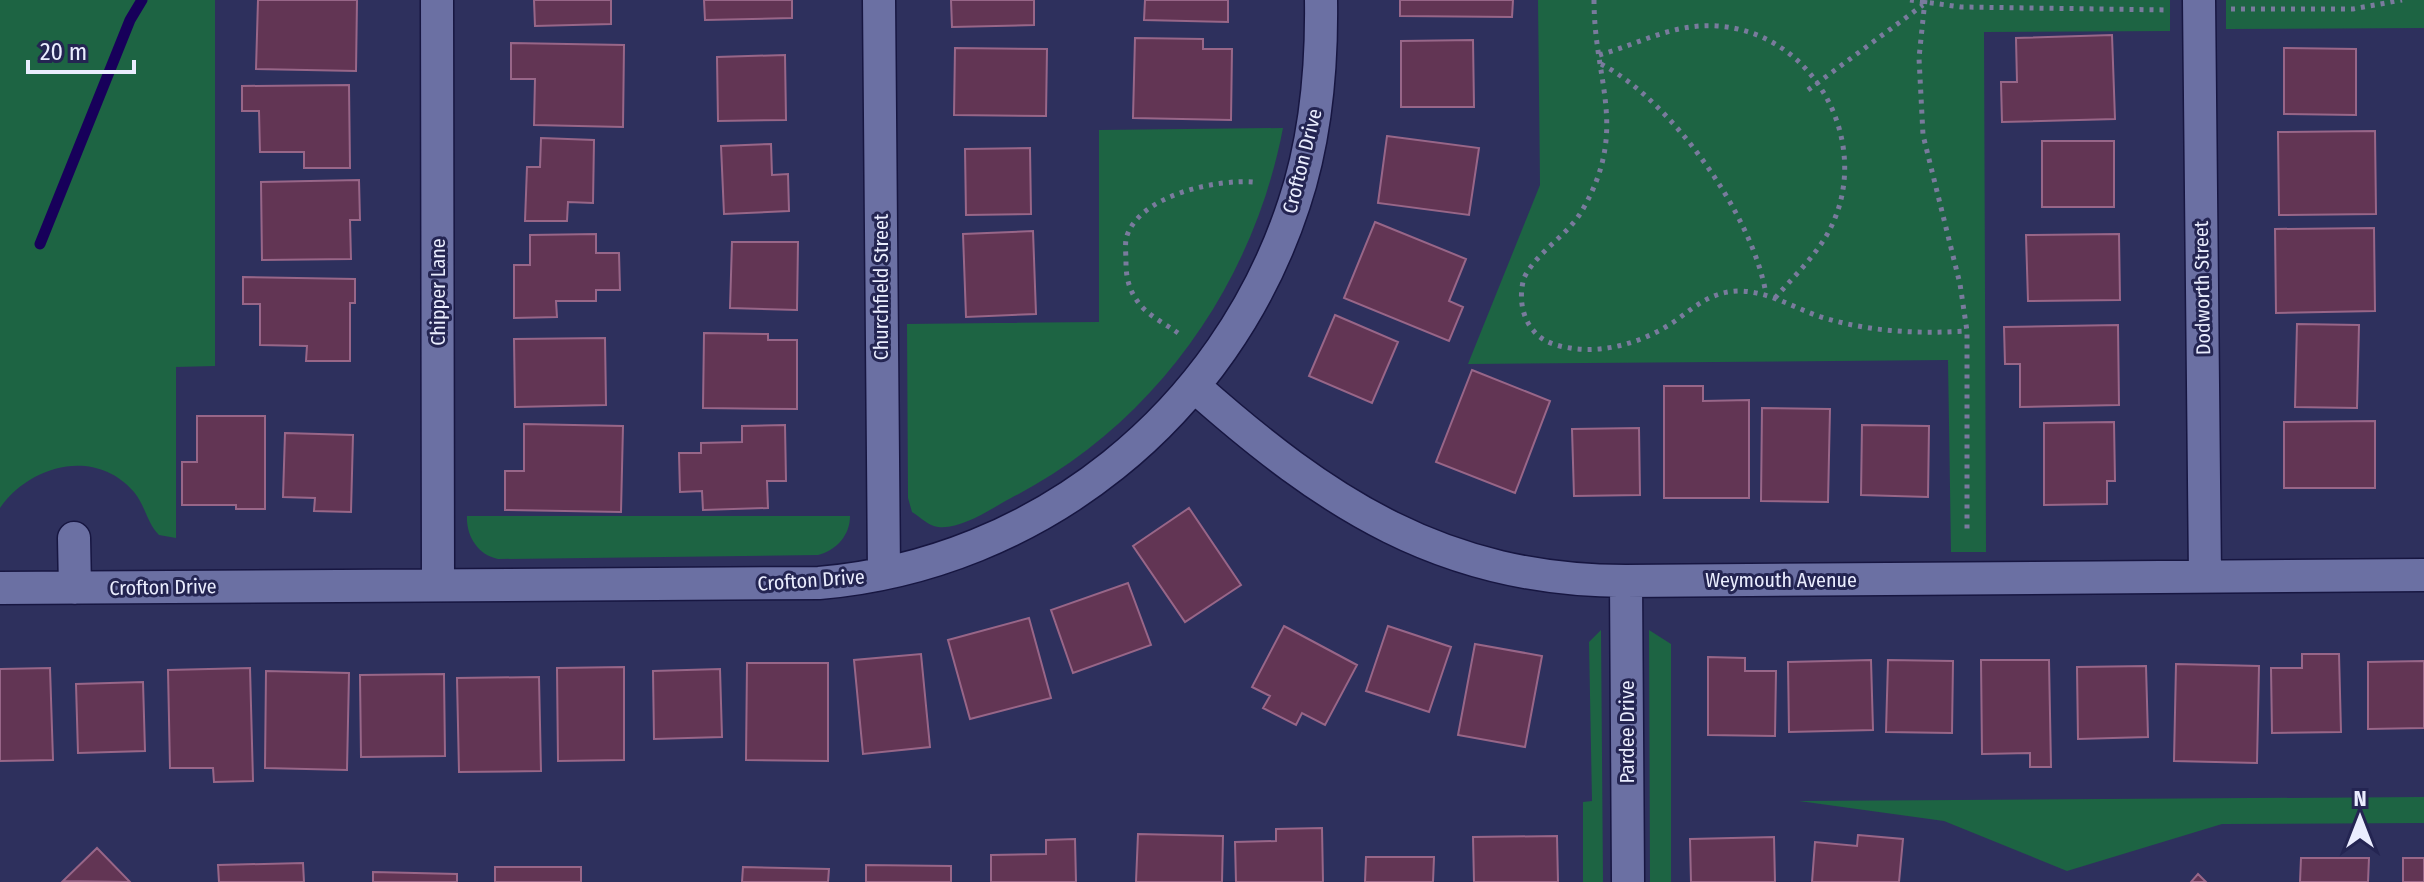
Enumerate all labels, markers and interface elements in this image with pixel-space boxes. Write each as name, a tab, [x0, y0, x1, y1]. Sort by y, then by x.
scale bar	[28, 24, 134, 74]
text: 20 m	[40, 38, 87, 66]
street label: Crofton Drive	[1277, 106, 1327, 216]
street label: Churchfield Street	[869, 213, 893, 360]
street label: Dodworth Street	[2189, 220, 2215, 355]
street label: Chipper Lane	[426, 238, 450, 346]
street label: Crofton Drive	[757, 564, 865, 596]
street label: Weymouth Avenue	[1705, 568, 1857, 592]
street label: Crofton Drive	[109, 574, 217, 600]
street label: Pardee Drive	[1615, 680, 1639, 784]
north arrow	[2320, 778, 2400, 858]
text: N	[2353, 785, 2367, 812]

